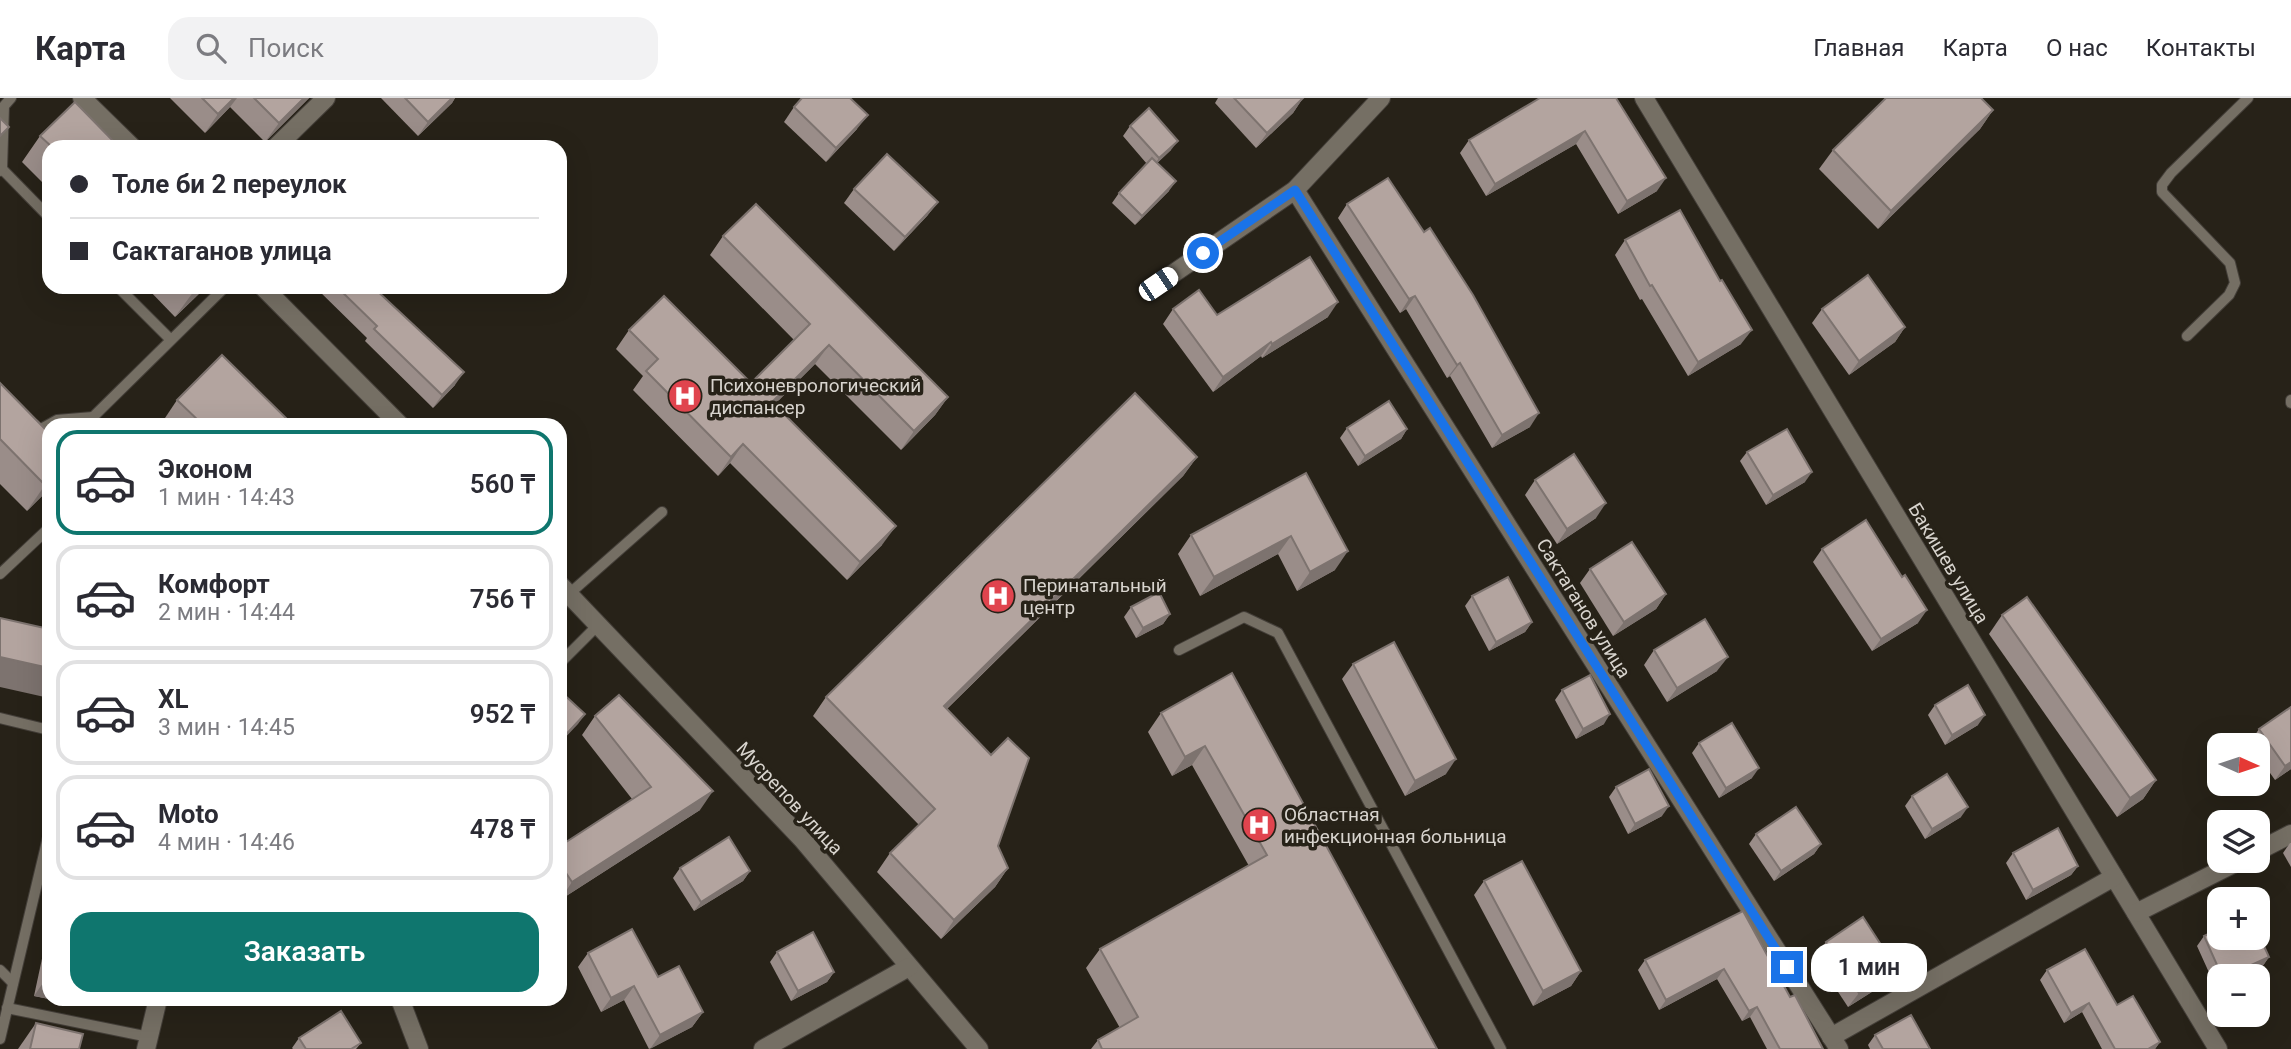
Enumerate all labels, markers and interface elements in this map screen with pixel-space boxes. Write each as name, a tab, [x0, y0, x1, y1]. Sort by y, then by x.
search box	[168, 17, 658, 80]
text: Карта	[35, 29, 126, 68]
icon: search	[192, 29, 230, 67]
text: Поиск	[248, 33, 324, 63]
text: Главная	[1813, 34, 1904, 62]
text: Карта	[1942, 34, 2008, 62]
text: О нас	[2046, 34, 2108, 62]
text: Контакты	[2146, 34, 2256, 62]
text: Толе би 2 переулок	[112, 169, 347, 199]
text: Сактаганов улица	[112, 236, 332, 266]
route start	[1187, 237, 1219, 269]
car	[1135, 264, 1182, 304]
place label: Психоневрологический диспансер	[710, 374, 921, 419]
hospital icon: Психоневрологический диспансер	[666, 377, 704, 415]
icon: car	[74, 451, 137, 514]
text: Эконом	[158, 454, 253, 484]
text: 560 ₸	[470, 469, 535, 499]
text: 1 мин · 14:43	[158, 484, 295, 511]
street label: Бакишев улица	[1904, 499, 1994, 628]
street label: Сактаганов улица	[1531, 534, 1636, 682]
icon: car	[74, 566, 137, 629]
text: Комфорт	[158, 569, 270, 599]
place label: Перинатальный центр	[1023, 574, 1167, 619]
hospital icon: Перинатальный центр	[979, 577, 1017, 615]
text: 756 ₸	[470, 584, 535, 614]
text: 2 мин · 14:44	[158, 599, 295, 626]
icon: car	[74, 681, 137, 744]
text: XL	[158, 684, 189, 714]
text: 952 ₸	[470, 699, 535, 729]
text: 3 мин · 14:45	[158, 714, 295, 741]
north arrow	[2207, 733, 2270, 796]
map controls	[2207, 733, 2270, 1027]
street label: Мусрепов улица	[732, 737, 848, 859]
icon: car	[74, 796, 137, 859]
text: Moto	[158, 799, 219, 829]
place label: Областная инфекционная больница	[1284, 803, 1507, 848]
hospital icon: Областная инфекционная больница	[1240, 806, 1278, 844]
button: layers	[2207, 810, 2270, 873]
text: 478 ₸	[470, 814, 535, 844]
text: 4 мин · 14:46	[158, 829, 295, 856]
button: +	[2207, 887, 2270, 950]
button: Заказать	[70, 912, 539, 992]
callout: 1 мин	[1812, 942, 1927, 992]
route end	[1771, 951, 1803, 983]
text: 1 мин	[1838, 954, 1900, 981]
button: −	[2207, 964, 2270, 1027]

